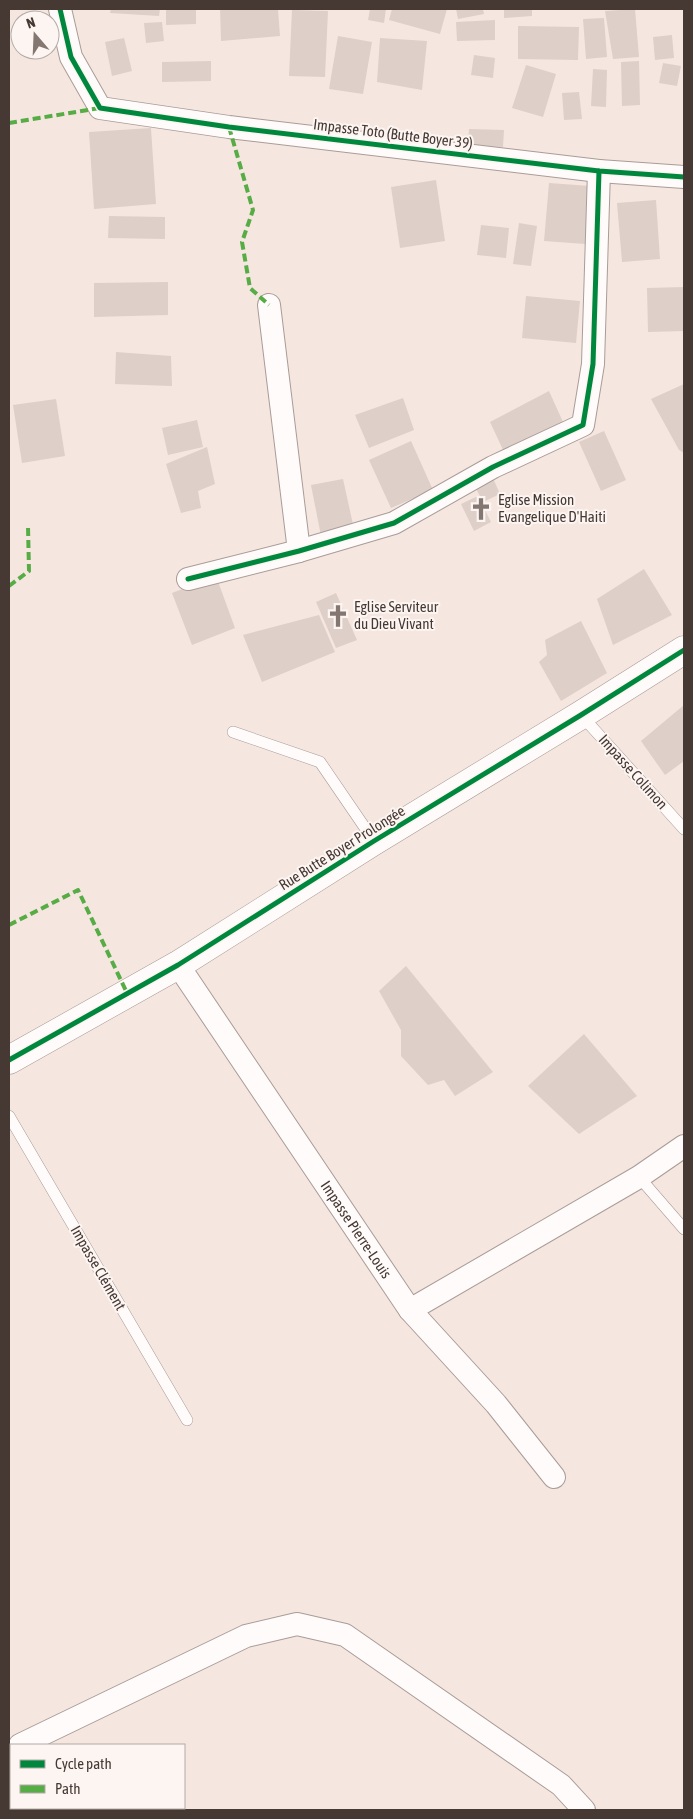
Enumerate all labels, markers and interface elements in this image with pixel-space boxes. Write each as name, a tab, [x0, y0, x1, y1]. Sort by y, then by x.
north arrow	[10, 10, 60, 60]
text: N	[24, 14, 37, 32]
street label: Impasse Toto (Butte Boyer 39)	[312, 115, 474, 152]
place label: Eglise Mission Evangelique D'Haiti	[498, 491, 606, 525]
church icon: Eglise Mission Evangelique D'Haiti	[468, 496, 494, 522]
place label: Eglise Serviteur du Dieu Vivant	[354, 598, 439, 632]
church icon: Eglise Serviteur du Dieu Vivant	[325, 603, 351, 629]
street label: Impasse Colimon	[595, 731, 671, 812]
street label: Rue Butte Boyer Prolongée	[276, 802, 408, 893]
street label: Impasse Pierre-Louis	[318, 1177, 395, 1281]
street label: Impasse Clément	[67, 1222, 129, 1313]
legend	[10, 1744, 185, 1809]
text: Cycle path	[55, 1755, 112, 1772]
text: Path	[55, 1780, 81, 1797]

